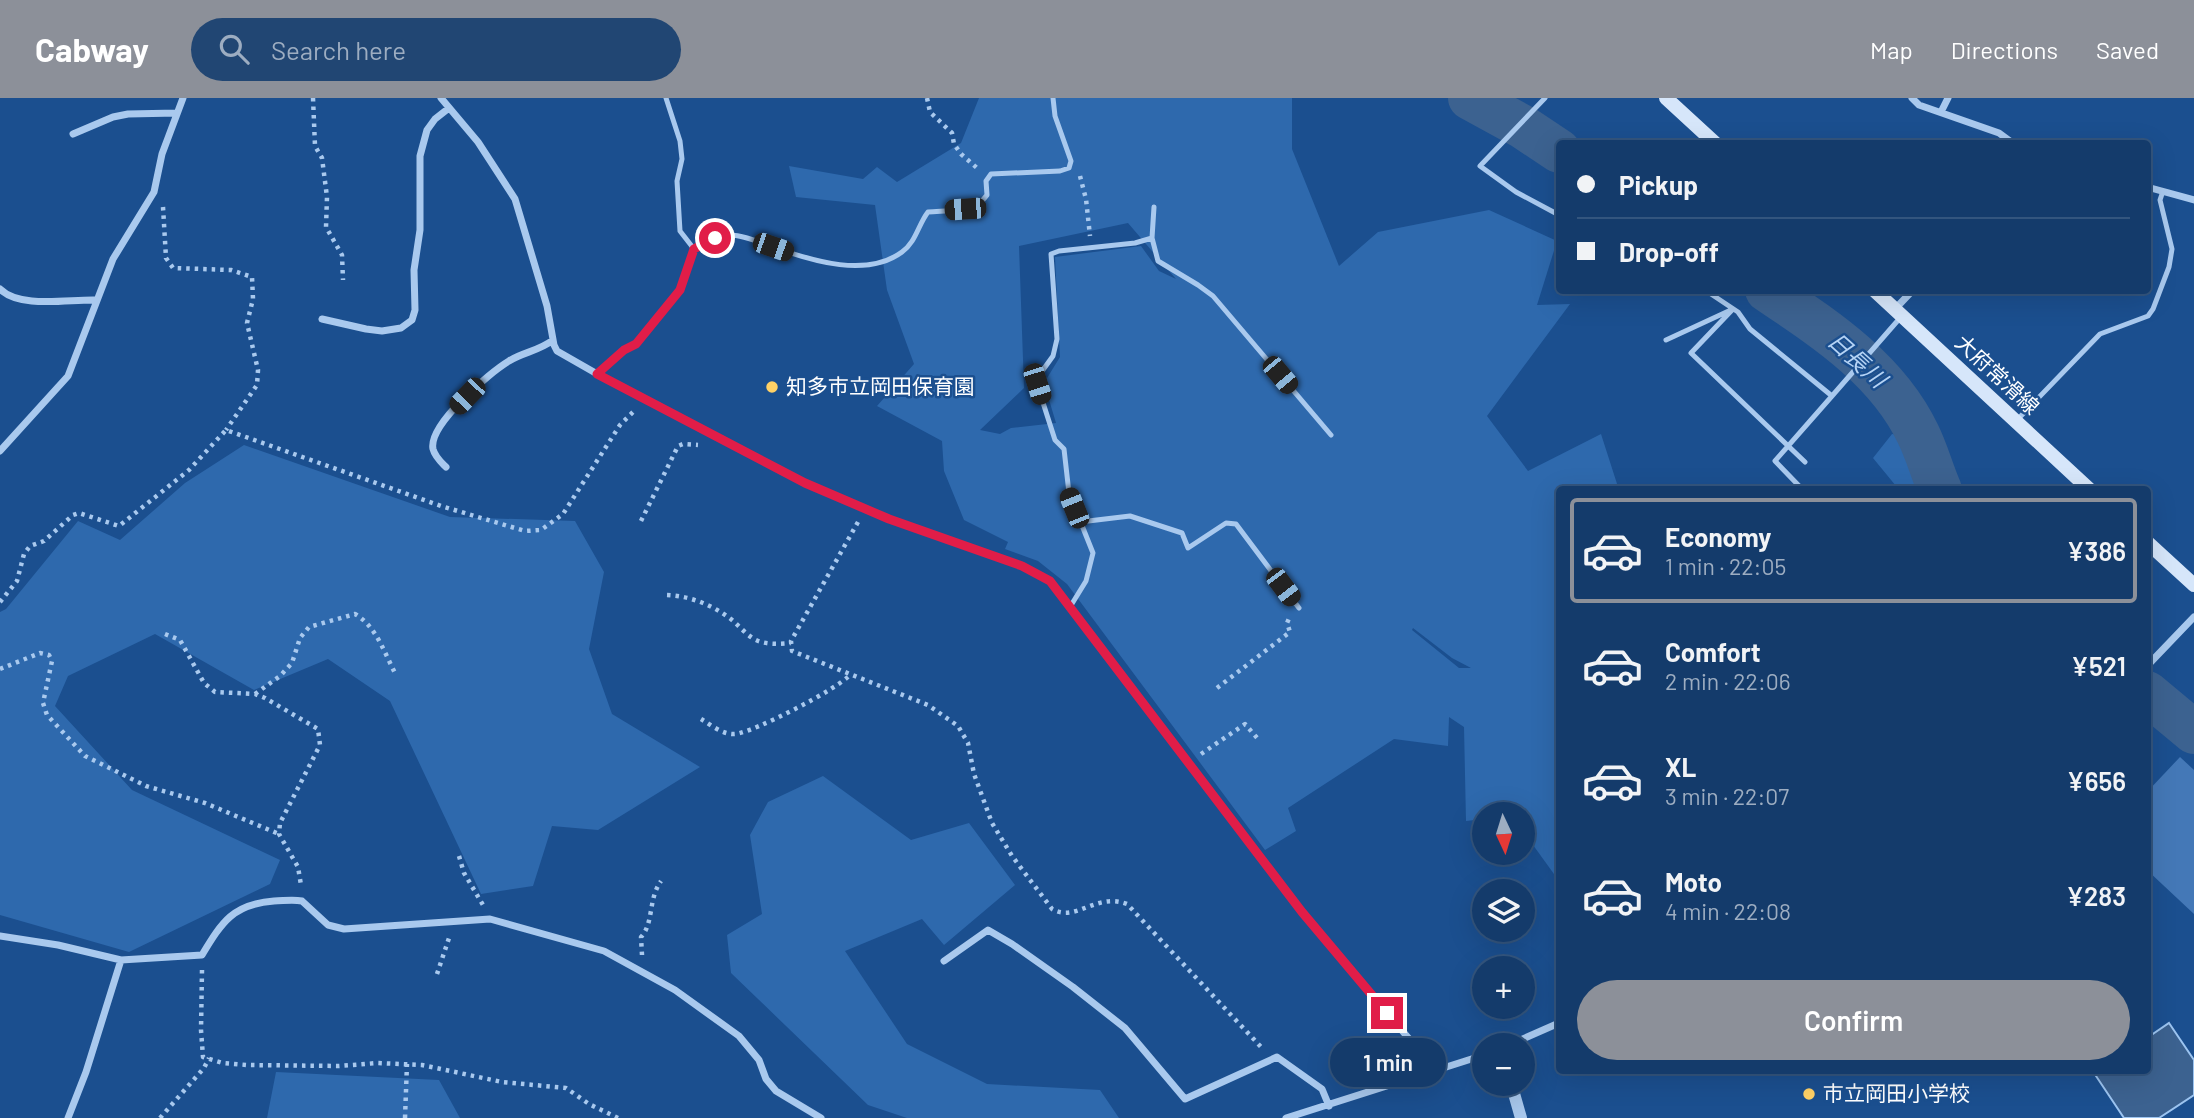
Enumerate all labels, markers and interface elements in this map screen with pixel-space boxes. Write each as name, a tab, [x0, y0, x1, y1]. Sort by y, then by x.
search box	[191, 18, 681, 81]
text: Cabway	[35, 29, 149, 69]
icon: search	[215, 30, 253, 68]
text: Search here	[271, 34, 406, 65]
text: Map	[1870, 35, 1913, 64]
text: Directions	[1951, 35, 2058, 64]
text: Saved	[2096, 35, 2159, 64]
text: Pickup	[1619, 169, 1698, 200]
car	[944, 197, 987, 221]
route start	[699, 222, 731, 254]
car	[750, 230, 797, 264]
text: Drop-off	[1619, 236, 1719, 267]
water label: 日長川	[1823, 326, 1895, 395]
street label: 大府常滑線	[1951, 329, 2045, 419]
car	[1259, 352, 1302, 398]
car	[1021, 361, 1054, 407]
place label: 知多市立岡田保育園	[786, 373, 975, 398]
car	[445, 374, 490, 418]
marker: 知多市立岡田保育園	[764, 379, 780, 395]
car	[1057, 485, 1092, 531]
icon: car	[1581, 519, 1644, 582]
text: Economy	[1665, 521, 1771, 552]
text: ¥386	[2067, 535, 2126, 566]
text: 1 min · 22:05	[1665, 552, 1786, 580]
car	[1262, 564, 1305, 610]
icon: car	[1581, 634, 1644, 697]
text: Comfort	[1665, 636, 1761, 667]
text: ¥521	[2071, 650, 2126, 681]
text: 2 min · 22:06	[1665, 667, 1791, 695]
icon: car	[1581, 749, 1644, 812]
text: XL	[1665, 751, 1696, 782]
text: ¥656	[2067, 765, 2126, 796]
text: 3 min · 22:07	[1665, 782, 1789, 810]
north arrow	[1472, 802, 1535, 864]
map controls	[1472, 802, 1535, 1096]
icon: car	[1581, 864, 1644, 927]
text: Moto	[1665, 866, 1722, 897]
button: layers	[1472, 879, 1535, 942]
text: ¥283	[2066, 880, 2126, 911]
text: 4 min · 22:08	[1665, 897, 1791, 925]
button: +	[1472, 956, 1535, 1019]
button: Confirm	[1577, 980, 2130, 1060]
route end	[1371, 997, 1403, 1029]
button: −	[1472, 1033, 1535, 1096]
callout: 1 min	[1329, 1038, 1445, 1086]
text: 1 min	[1363, 1048, 1413, 1076]
place label: 市立岡田小学校	[1823, 1080, 1970, 1105]
marker: 市立岡田小学校	[1801, 1086, 1817, 1102]

